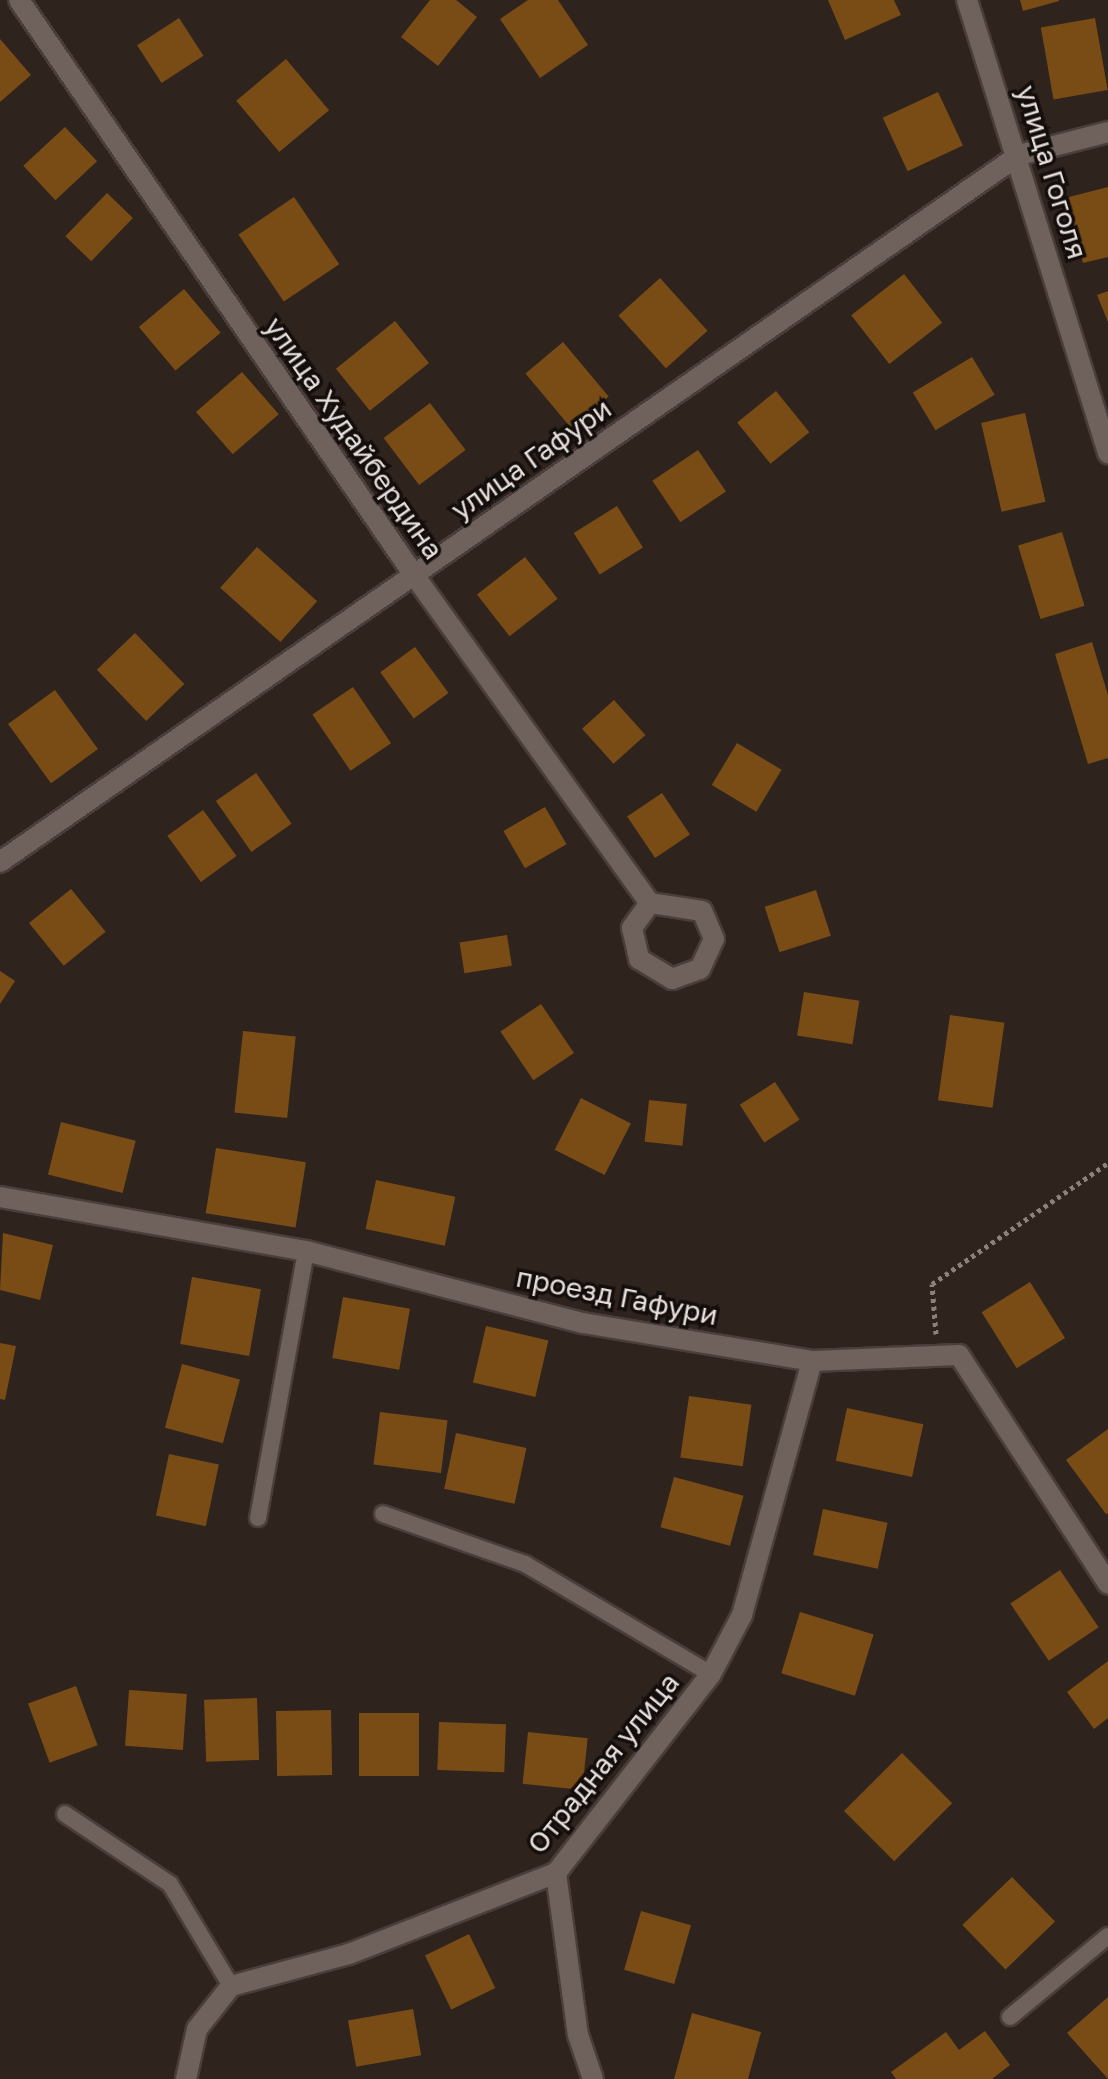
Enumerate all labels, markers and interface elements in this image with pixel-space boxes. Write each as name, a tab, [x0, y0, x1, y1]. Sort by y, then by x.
street label: улица Гоголя	[1010, 81, 1094, 263]
street label: улица Худайбердина	[258, 310, 450, 566]
street label: улица Гафури	[444, 391, 618, 527]
street label: проезд Гафури	[513, 1260, 721, 1332]
street label: Отрадная улица	[520, 1666, 686, 1860]

